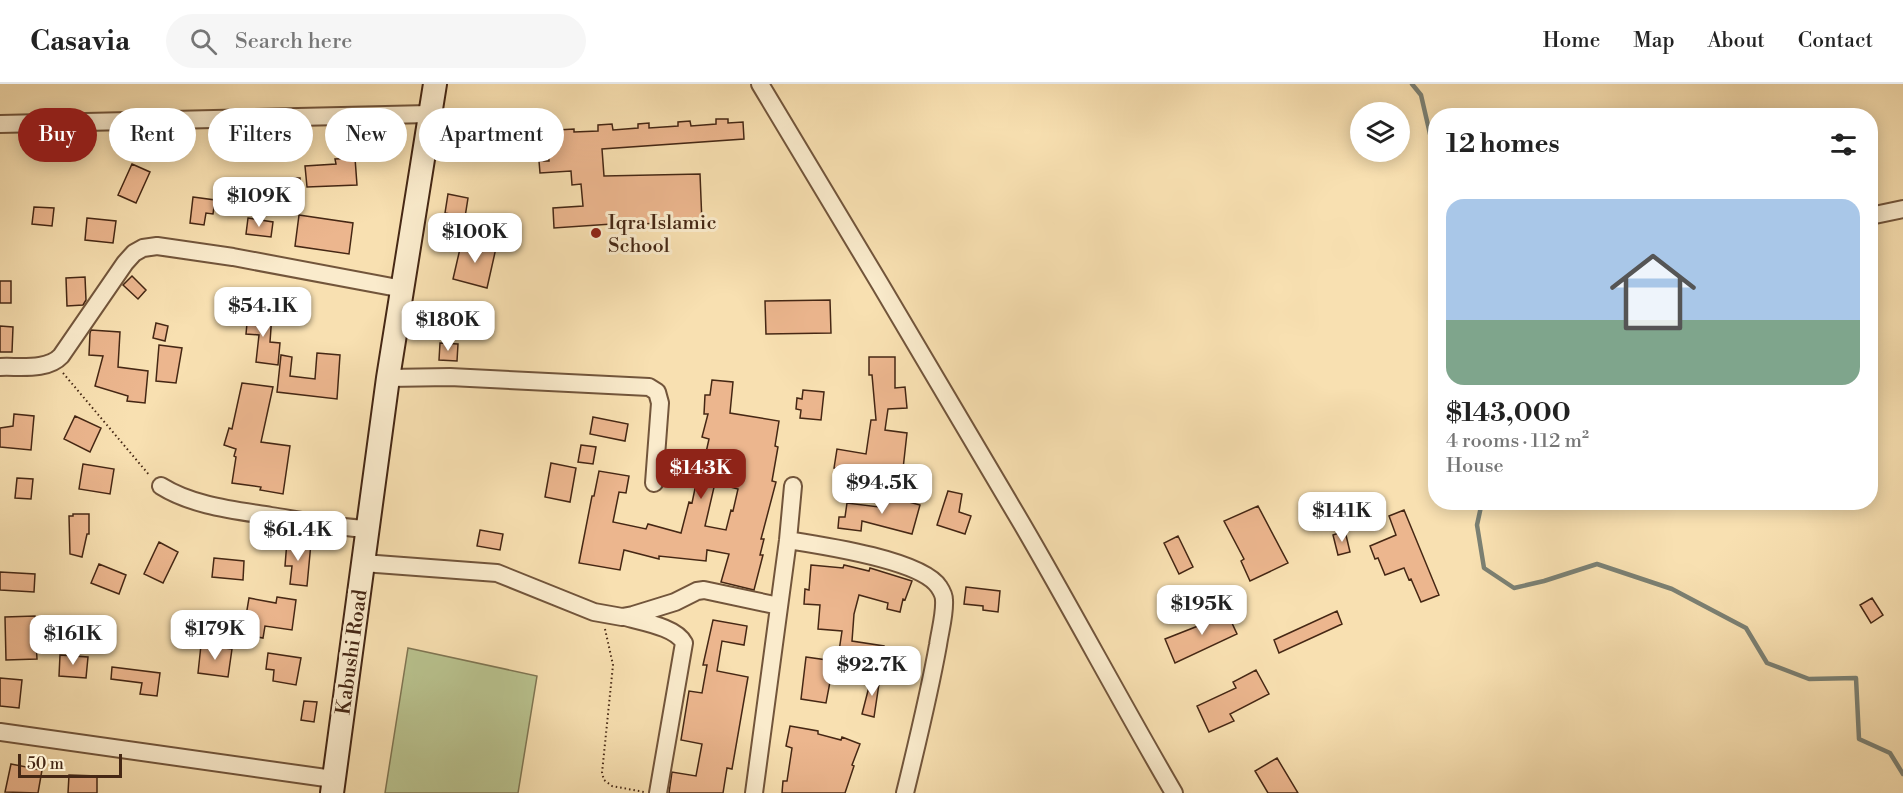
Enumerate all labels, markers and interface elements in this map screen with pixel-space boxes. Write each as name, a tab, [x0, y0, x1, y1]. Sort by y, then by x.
search box	[166, 14, 586, 68]
text: Casavia	[30, 24, 130, 59]
icon: search	[187, 25, 220, 58]
text: Search here	[235, 28, 352, 55]
text: Home	[1543, 28, 1600, 54]
text: Map	[1633, 28, 1675, 54]
text: About	[1708, 28, 1765, 54]
text: Contact	[1798, 28, 1873, 54]
map controls	[1350, 102, 1410, 162]
button: layers	[1350, 102, 1410, 162]
chip: Buy	[18, 108, 97, 162]
chip: Rent	[109, 108, 196, 162]
chip: Filters	[208, 108, 313, 162]
chip: New	[325, 108, 407, 162]
chip: Apartment	[419, 108, 564, 162]
text: 12 homes	[1446, 128, 1560, 160]
icon: filters	[1827, 128, 1860, 161]
pin: $109K	[217, 177, 301, 228]
text: $109K	[227, 184, 291, 209]
place label: Iqra Islamic School	[608, 211, 717, 259]
pin: $100K	[433, 213, 517, 264]
text: $100K	[442, 220, 508, 245]
marker: Iqra Islamic School	[589, 226, 603, 240]
icon: home	[1599, 238, 1707, 346]
pin: $54.1K	[214, 287, 312, 338]
text: $54.1K	[228, 294, 298, 319]
pin: $180K	[406, 301, 490, 352]
text: $180K	[416, 308, 480, 333]
text: $143,000	[1446, 397, 1571, 429]
text: 4 rooms · 112 m²	[1446, 429, 1589, 454]
pin: $143K	[659, 449, 743, 500]
text: House	[1446, 454, 1504, 479]
text: $143K	[670, 456, 732, 481]
pin: $94.5K	[833, 464, 931, 515]
text: $94.5K	[846, 471, 918, 496]
pin: $141K	[1300, 492, 1384, 543]
text: $141K	[1312, 499, 1372, 524]
pin: $61.4K	[249, 511, 347, 562]
text: $61.4K	[264, 518, 332, 543]
pin: $195K	[1160, 585, 1244, 636]
street label: Kabushi Road	[331, 587, 374, 716]
text: $195K	[1171, 592, 1233, 617]
pin: $179K	[173, 610, 257, 661]
pin: $161K	[31, 615, 115, 666]
text: $179K	[185, 617, 245, 642]
text: $161K	[44, 622, 102, 647]
pin: $92.7K	[823, 646, 921, 697]
text: $92.7K	[837, 653, 907, 678]
scale bar	[18, 751, 122, 778]
text: 50 m	[27, 754, 64, 774]

